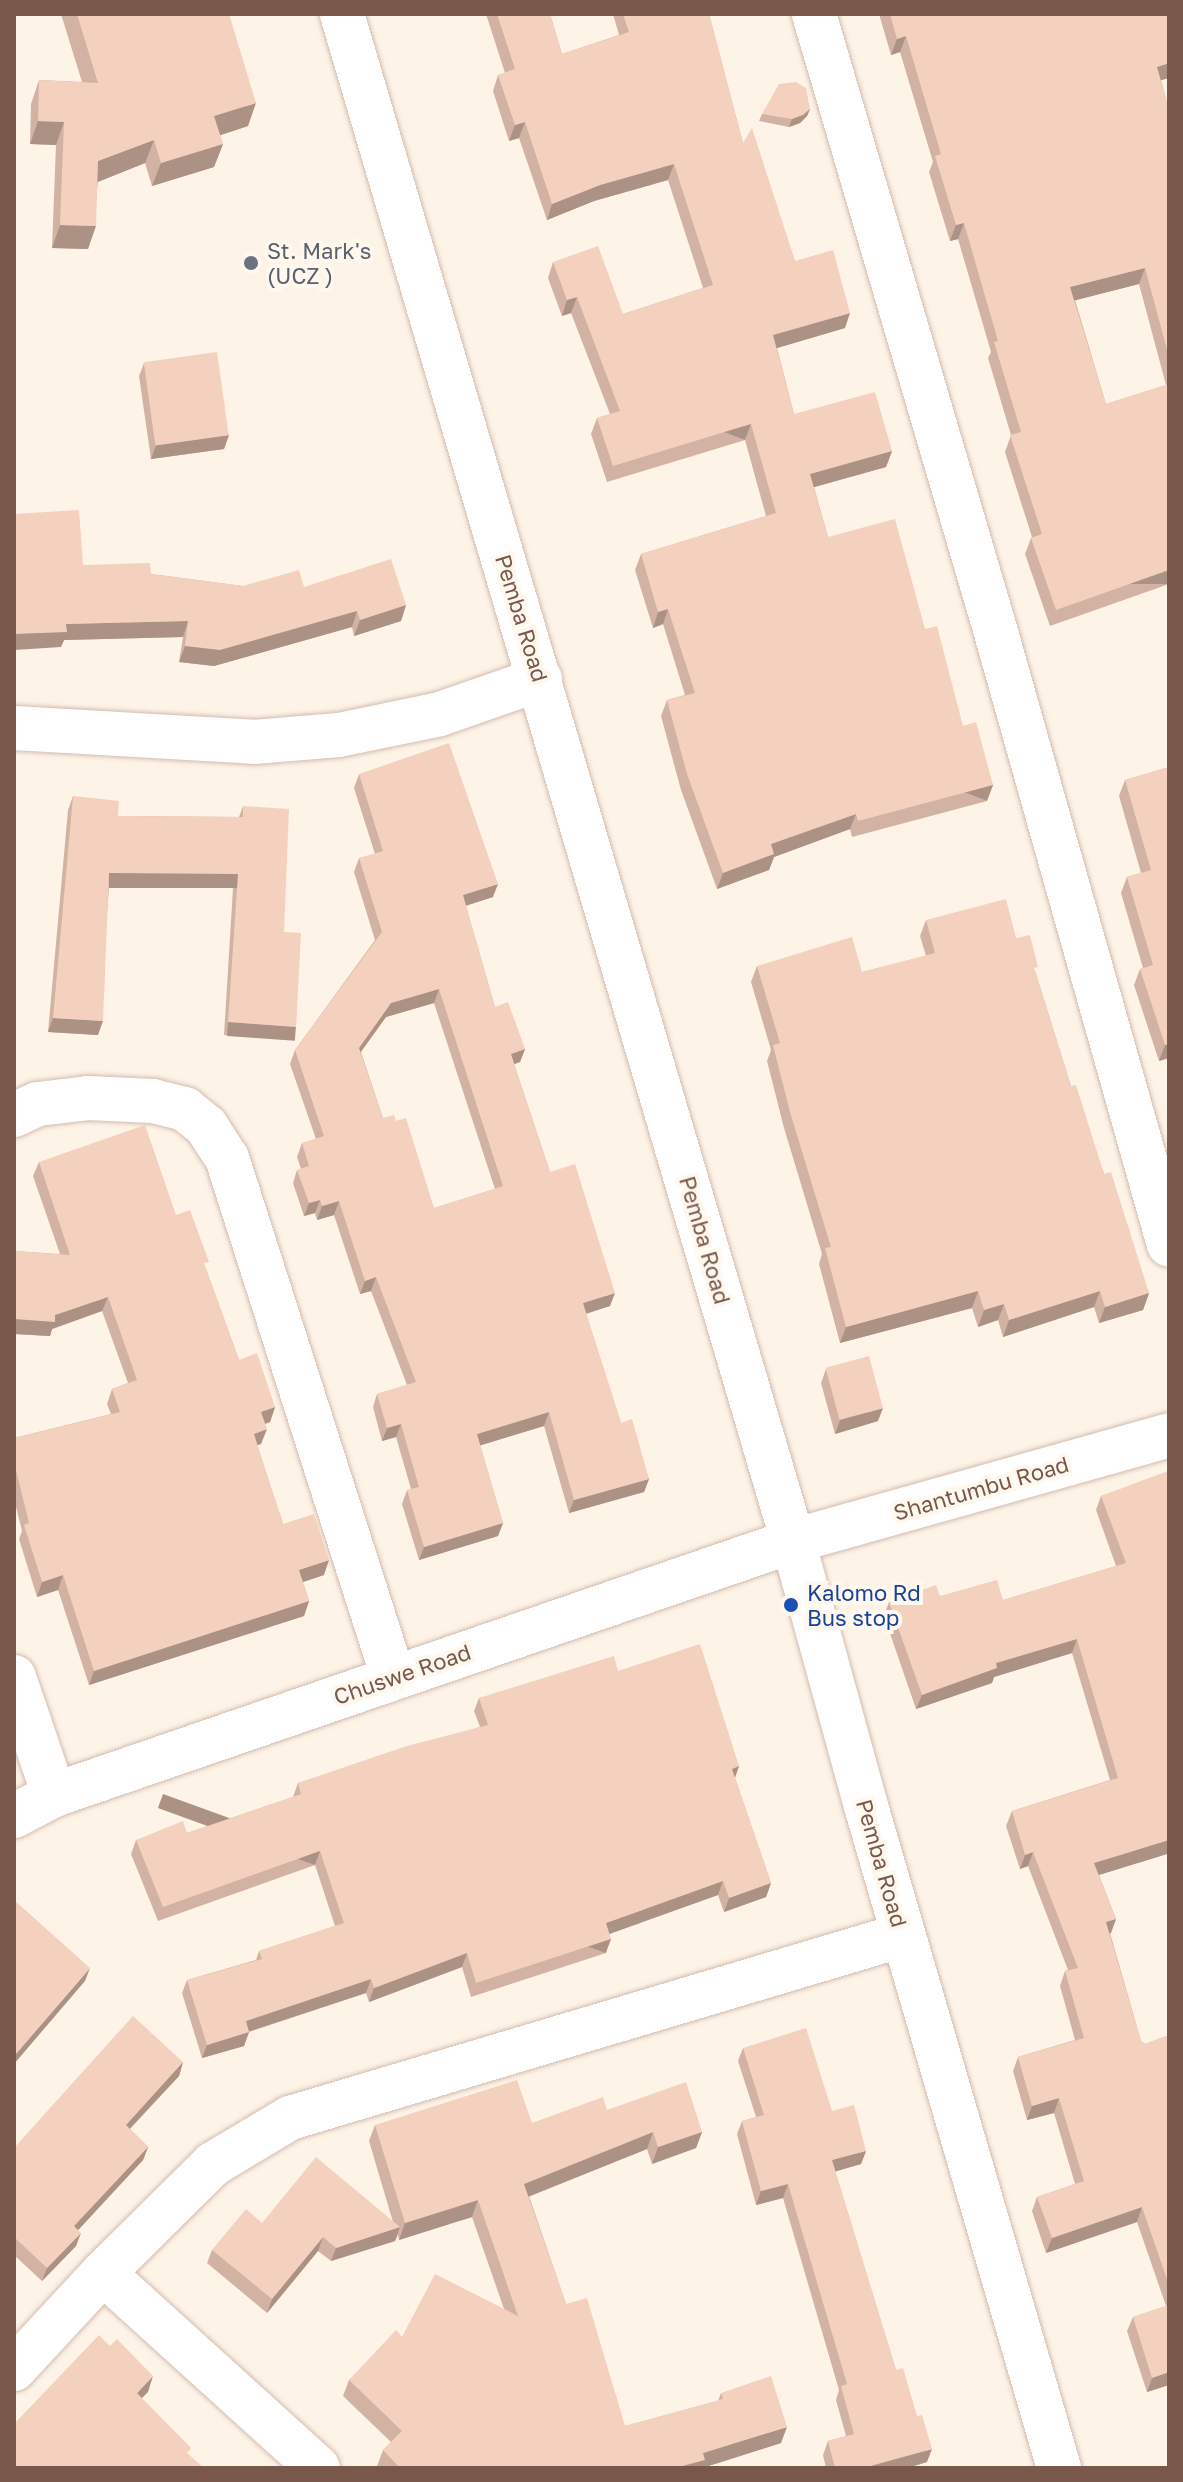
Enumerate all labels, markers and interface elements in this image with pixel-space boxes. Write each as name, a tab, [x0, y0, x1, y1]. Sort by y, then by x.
place label: St. Mark's (UCZ )	[267, 237, 371, 288]
marker: St. Mark's (UCZ )	[242, 254, 260, 272]
street label: Pemba Road	[490, 551, 554, 685]
street label: Pemba Road	[674, 1173, 736, 1307]
street label: Shantumbu Road	[890, 1450, 1072, 1526]
place label: Kalomo Rd Bus stop	[807, 1579, 921, 1630]
marker: Kalomo Rd Bus stop	[782, 1596, 800, 1614]
street label: Chuswe Road	[330, 1638, 474, 1710]
street label: Pemba Road	[851, 1796, 913, 1930]

